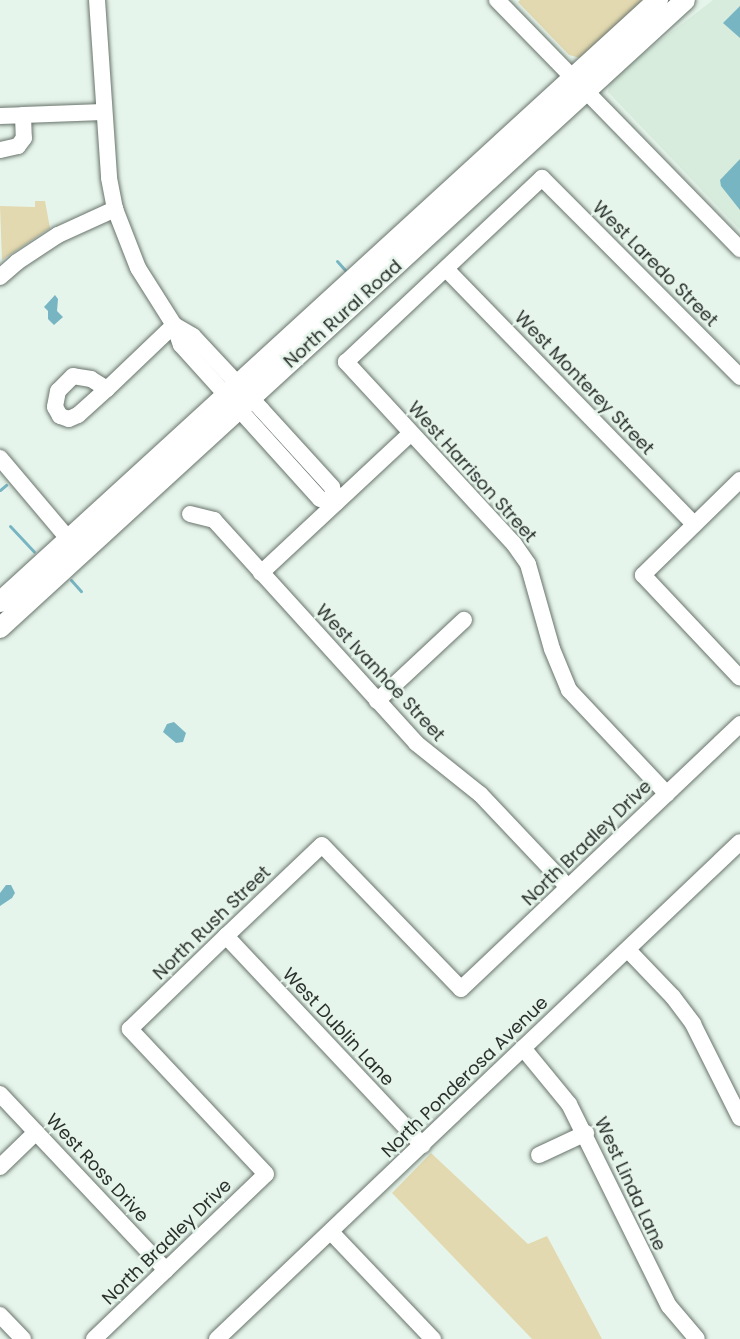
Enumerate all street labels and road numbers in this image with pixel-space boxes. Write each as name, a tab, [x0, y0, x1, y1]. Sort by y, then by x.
street label: West Laredo Street	[588, 197, 722, 331]
street label: North Rural Road	[280, 255, 406, 373]
street label: West Monterey Street	[510, 307, 658, 459]
street label: West Harrison Street	[403, 397, 541, 547]
street label: West Ivanhoe Street	[311, 600, 449, 746]
street label: North Bradley Drive	[518, 776, 656, 910]
street label: North Rush Street	[149, 862, 275, 984]
street label: West Dublin Lane	[278, 963, 398, 1091]
street label: North Ponderosa Avenue	[377, 992, 553, 1162]
street label: West Ross Drive	[41, 1109, 153, 1227]
street label: West Linda Lane	[590, 1114, 670, 1254]
street label: North Bradley Drive	[98, 1175, 236, 1309]

